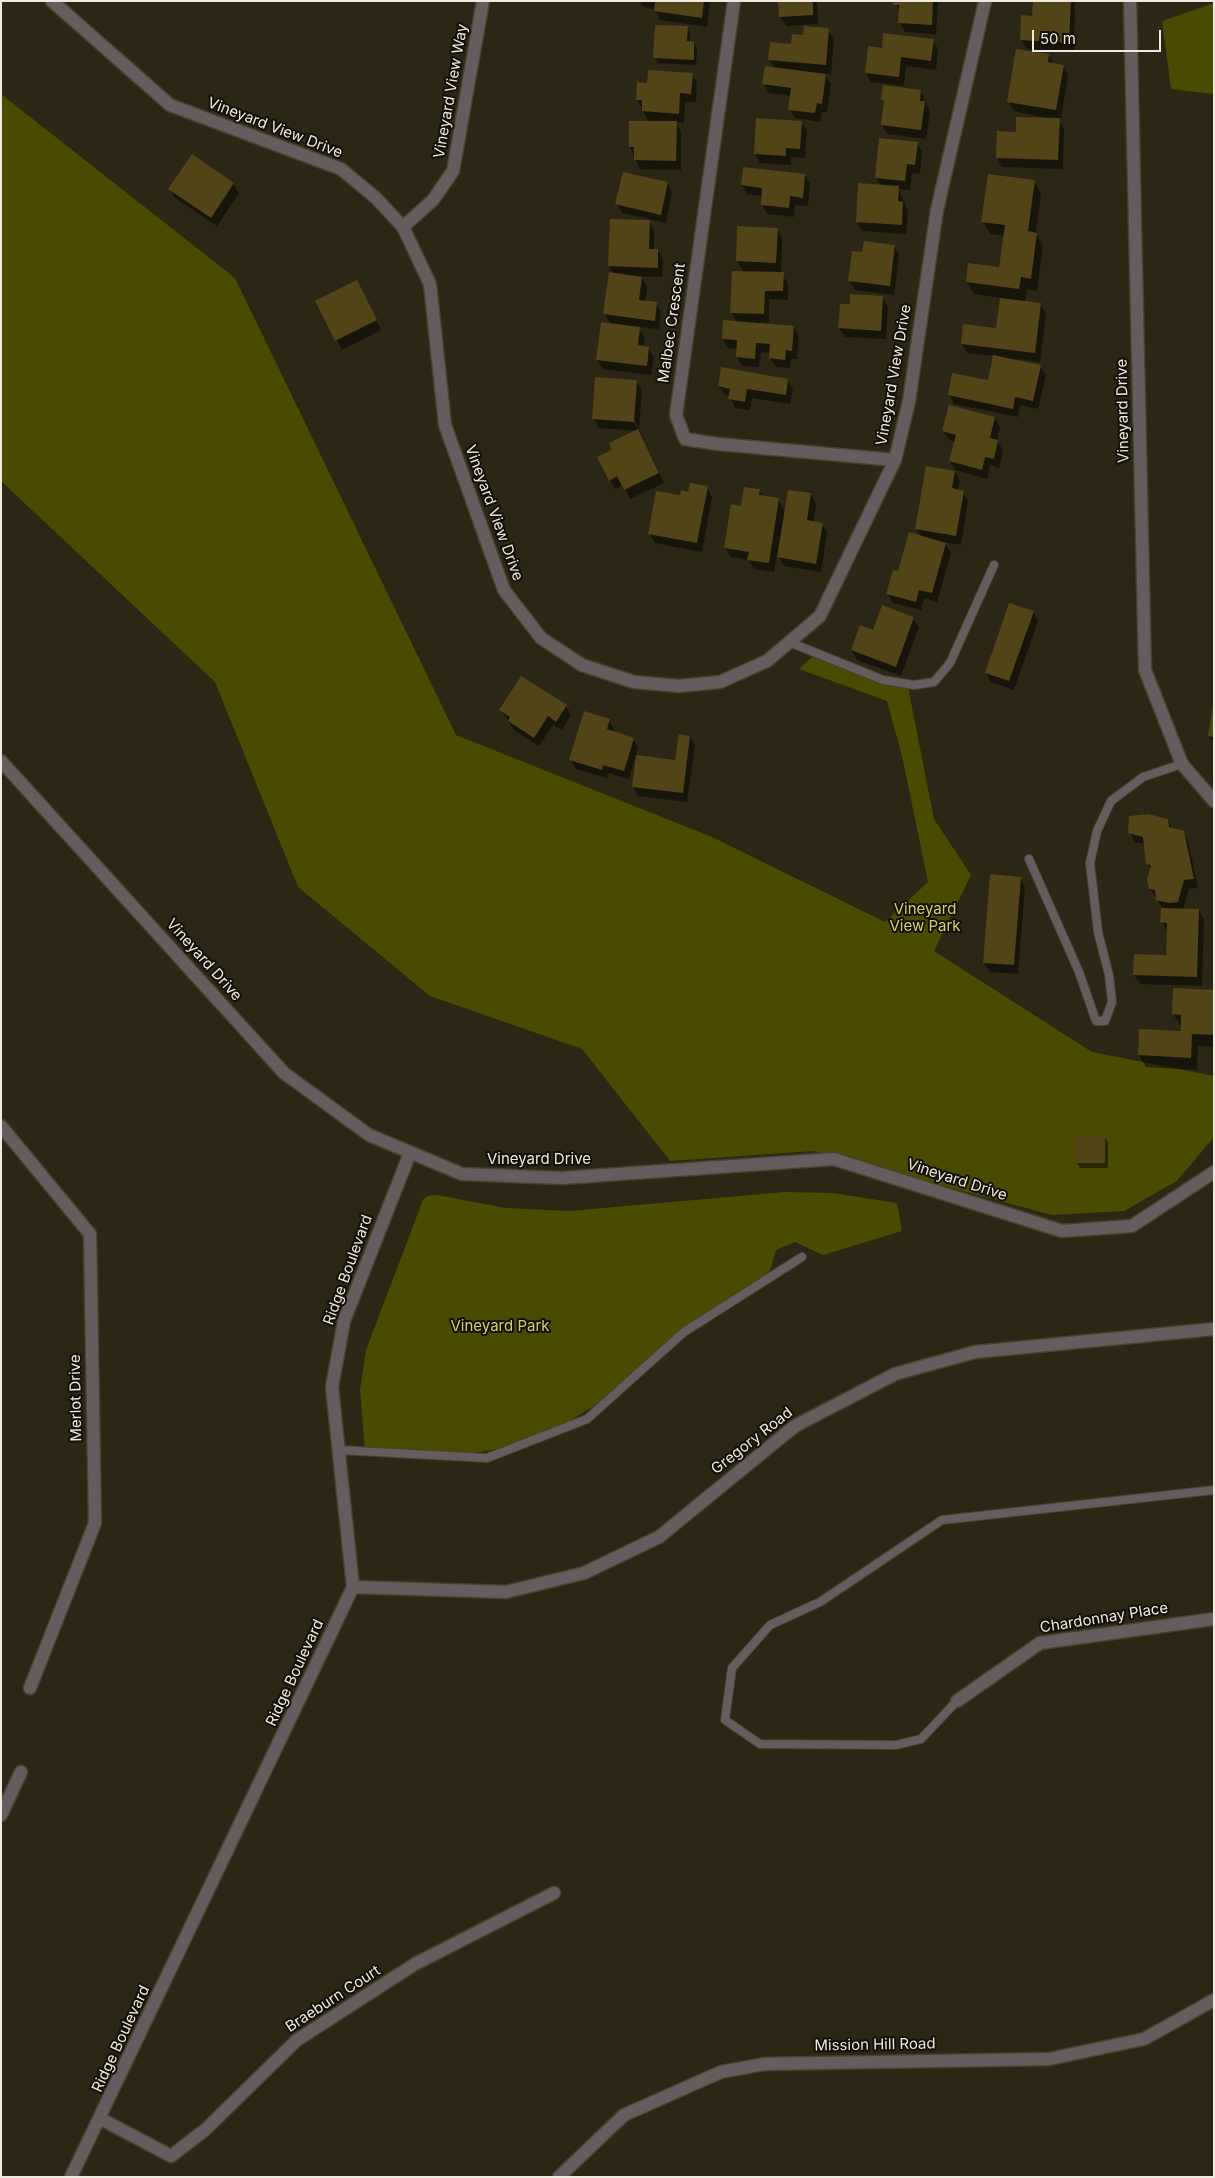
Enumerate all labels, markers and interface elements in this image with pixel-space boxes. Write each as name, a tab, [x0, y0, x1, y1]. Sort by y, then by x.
scale bar	[1035, 20, 1164, 52]
street label: Vineyard View Way	[430, 22, 472, 160]
text: 50 m	[1040, 29, 1076, 48]
street label: Vineyard View Drive	[205, 94, 345, 162]
street label: Malbec Crescent	[655, 262, 689, 384]
street label: Vineyard View Drive	[873, 303, 915, 447]
street label: Vineyard Drive	[1113, 359, 1133, 463]
street label: Vineyard View Drive	[461, 443, 527, 583]
park label: Vineyard View Park	[889, 900, 961, 935]
street label: Vineyard Drive	[162, 915, 246, 1005]
street label: Vineyard Drive	[487, 1150, 591, 1168]
street label: Vineyard Drive	[905, 1155, 1009, 1205]
street label: Ridge Boulevard	[320, 1213, 376, 1327]
park label: Vineyard Park	[451, 1317, 549, 1335]
street label: Merlot Drive	[66, 1354, 86, 1442]
street label: Gregory Road	[708, 1404, 796, 1478]
street label: Chardonnay Place	[1039, 1599, 1169, 1637]
street label: Ridge Boulevard	[262, 1617, 328, 1729]
street label: Braeburn Court	[282, 1962, 384, 2036]
street label: Ridge Boulevard	[88, 1983, 154, 2095]
street label: Mission Hill Road	[814, 2035, 936, 2055]

